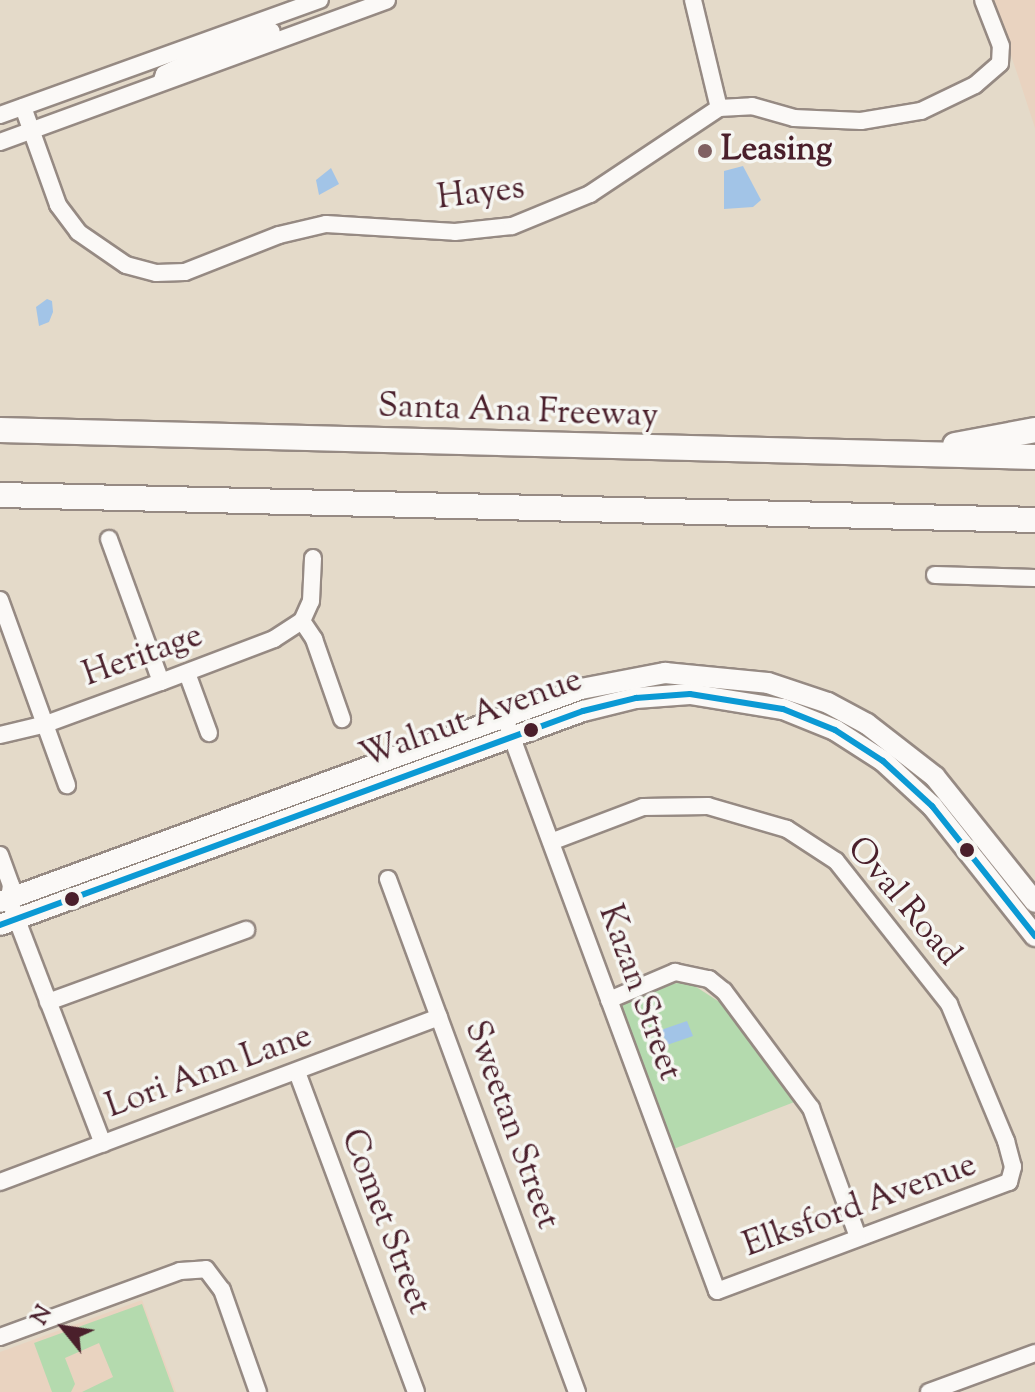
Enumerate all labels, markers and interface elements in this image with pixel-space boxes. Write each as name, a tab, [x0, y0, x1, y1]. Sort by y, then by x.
place label: Leasing	[721, 131, 832, 171]
marker: Leasing	[696, 142, 714, 160]
street label: Hayes	[435, 168, 527, 220]
street label: Santa Ana Freeway	[377, 387, 659, 437]
street label: Heritage	[78, 616, 208, 696]
street label: Walnut Avenue	[355, 660, 587, 778]
unlabelled marker	[523, 722, 539, 738]
street label: Oval Road	[837, 829, 969, 975]
unlabelled marker	[959, 842, 975, 858]
unlabelled marker	[64, 891, 80, 907]
street label: Kazan Street	[588, 900, 690, 1086]
street label: Sweetan Street	[454, 1015, 568, 1235]
street label: Lori Ann Lane	[101, 1016, 317, 1128]
street label: Comet Street	[331, 1124, 439, 1320]
street label: Elksford Avenue	[738, 1145, 982, 1267]
north arrow	[24, 1288, 104, 1368]
text: N	[25, 1300, 61, 1332]

